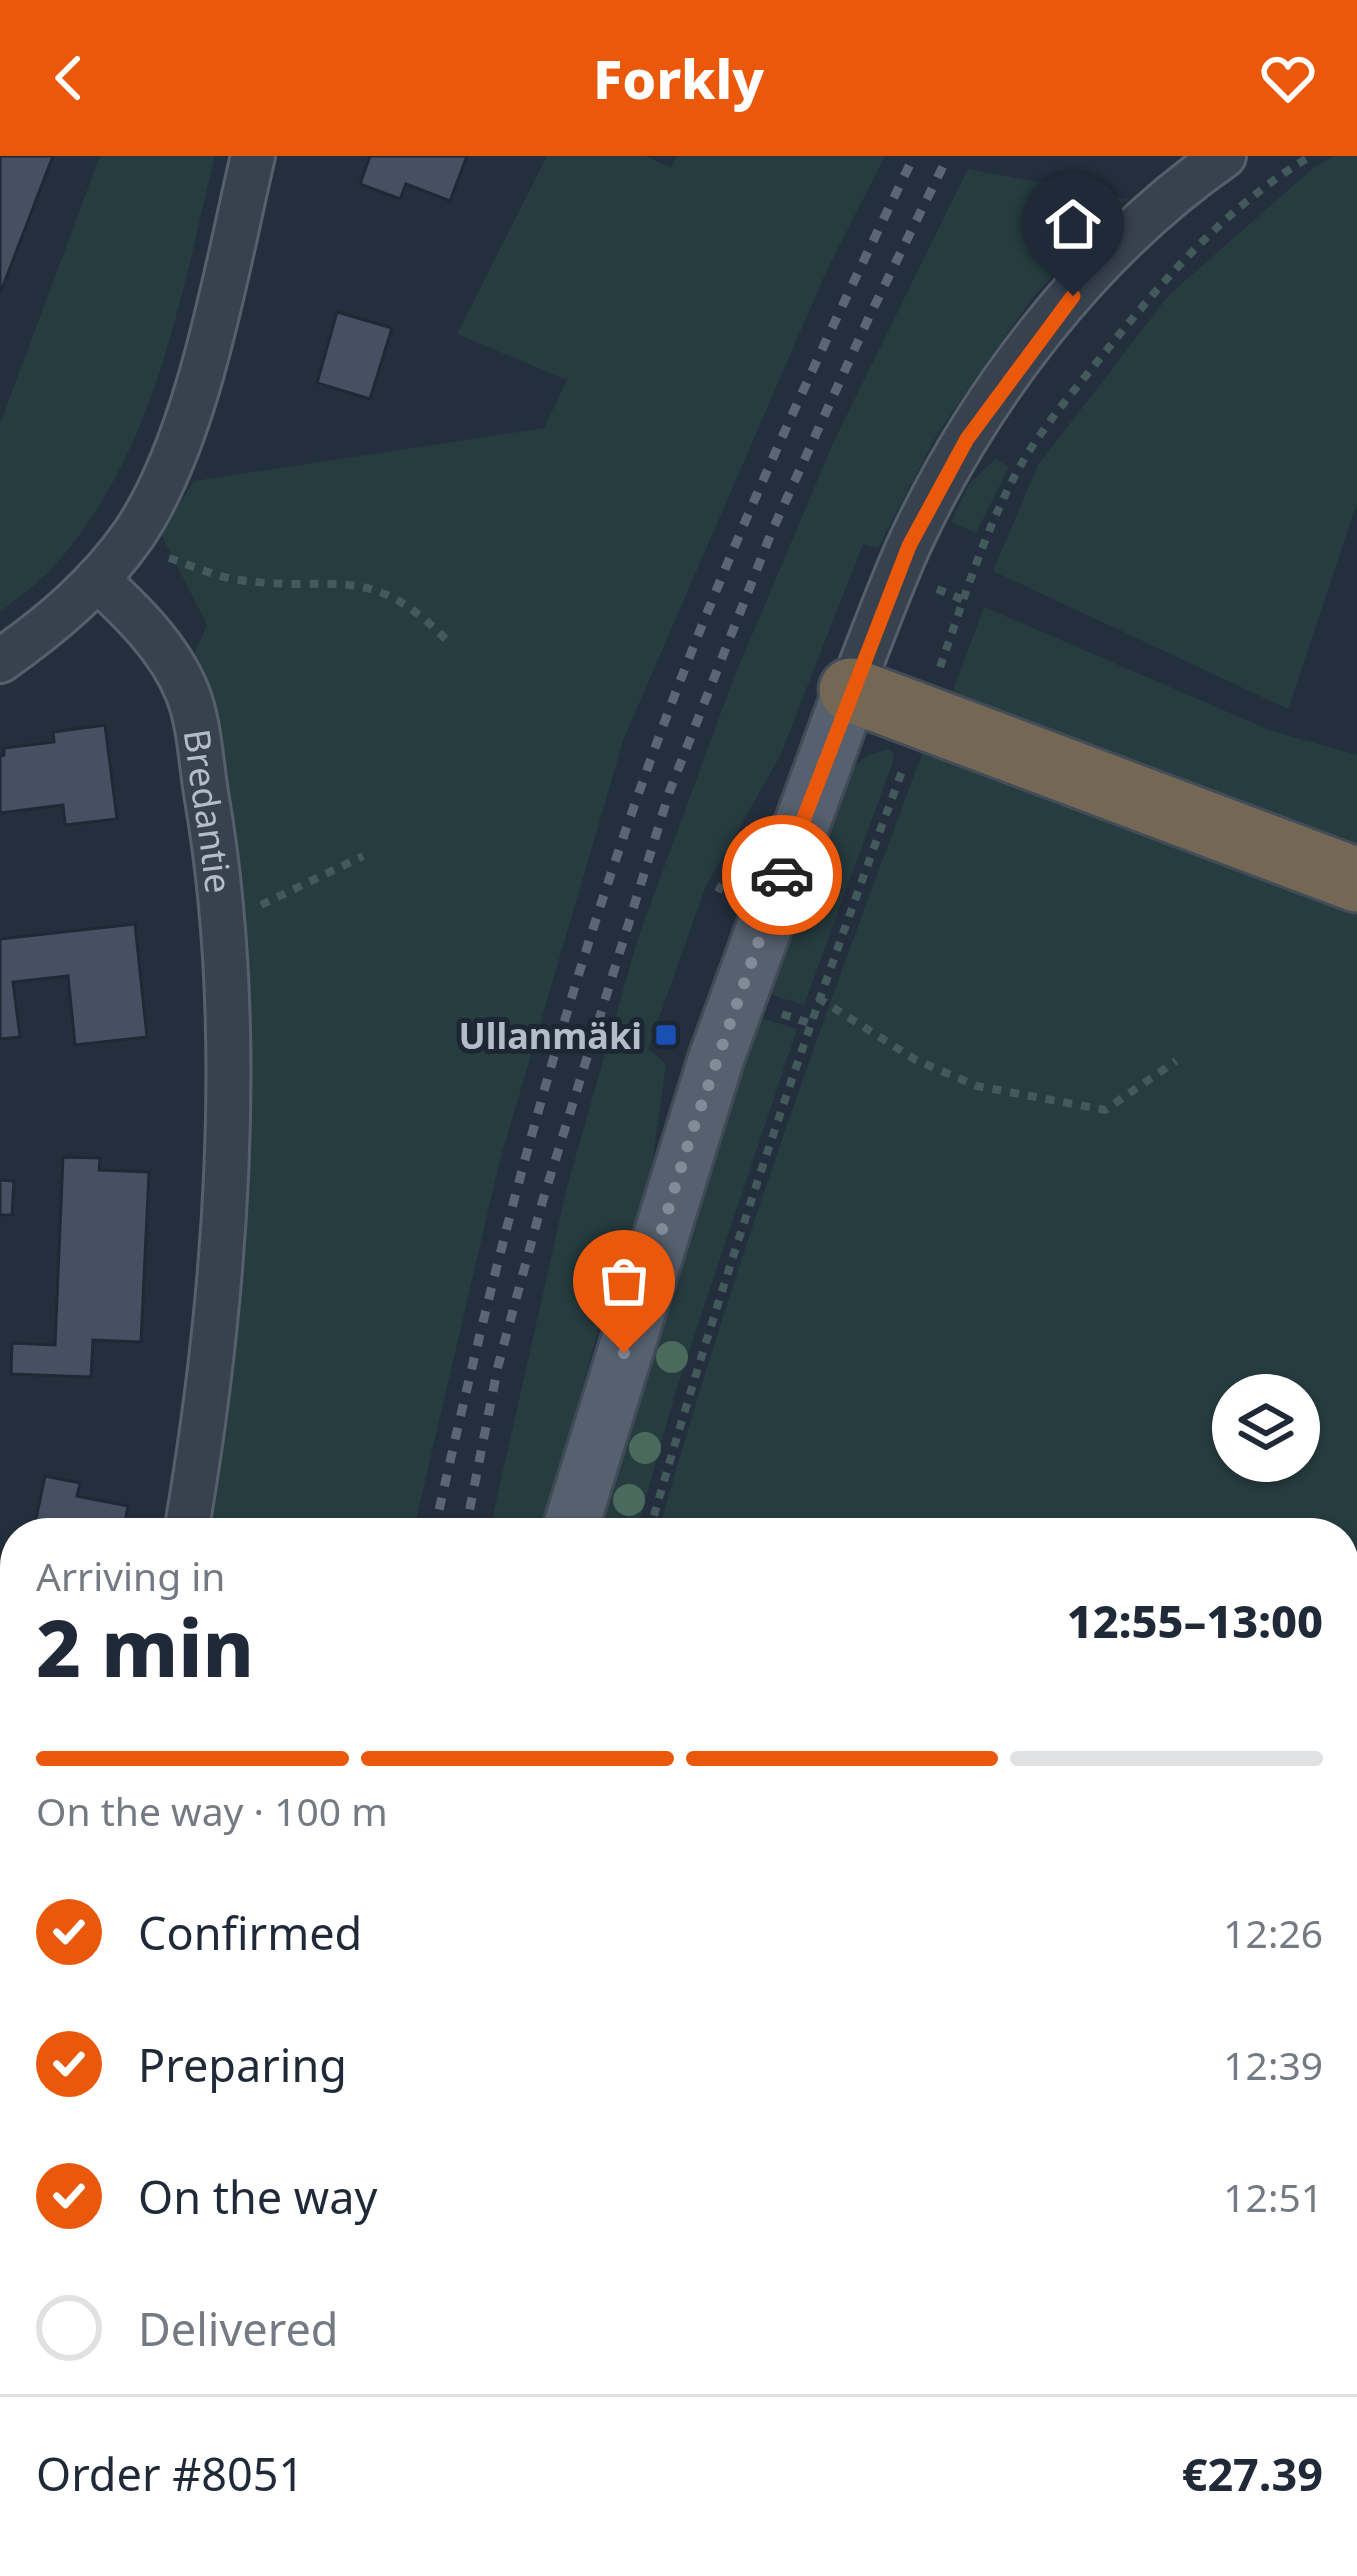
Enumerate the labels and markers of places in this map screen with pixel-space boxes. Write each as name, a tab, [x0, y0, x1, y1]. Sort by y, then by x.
pin	[1022, 173, 1124, 296]
place label: Ullanmäki	[459, 1011, 642, 1060]
marker: Ullanmäki	[653, 1022, 679, 1048]
pin	[573, 1230, 675, 1353]

